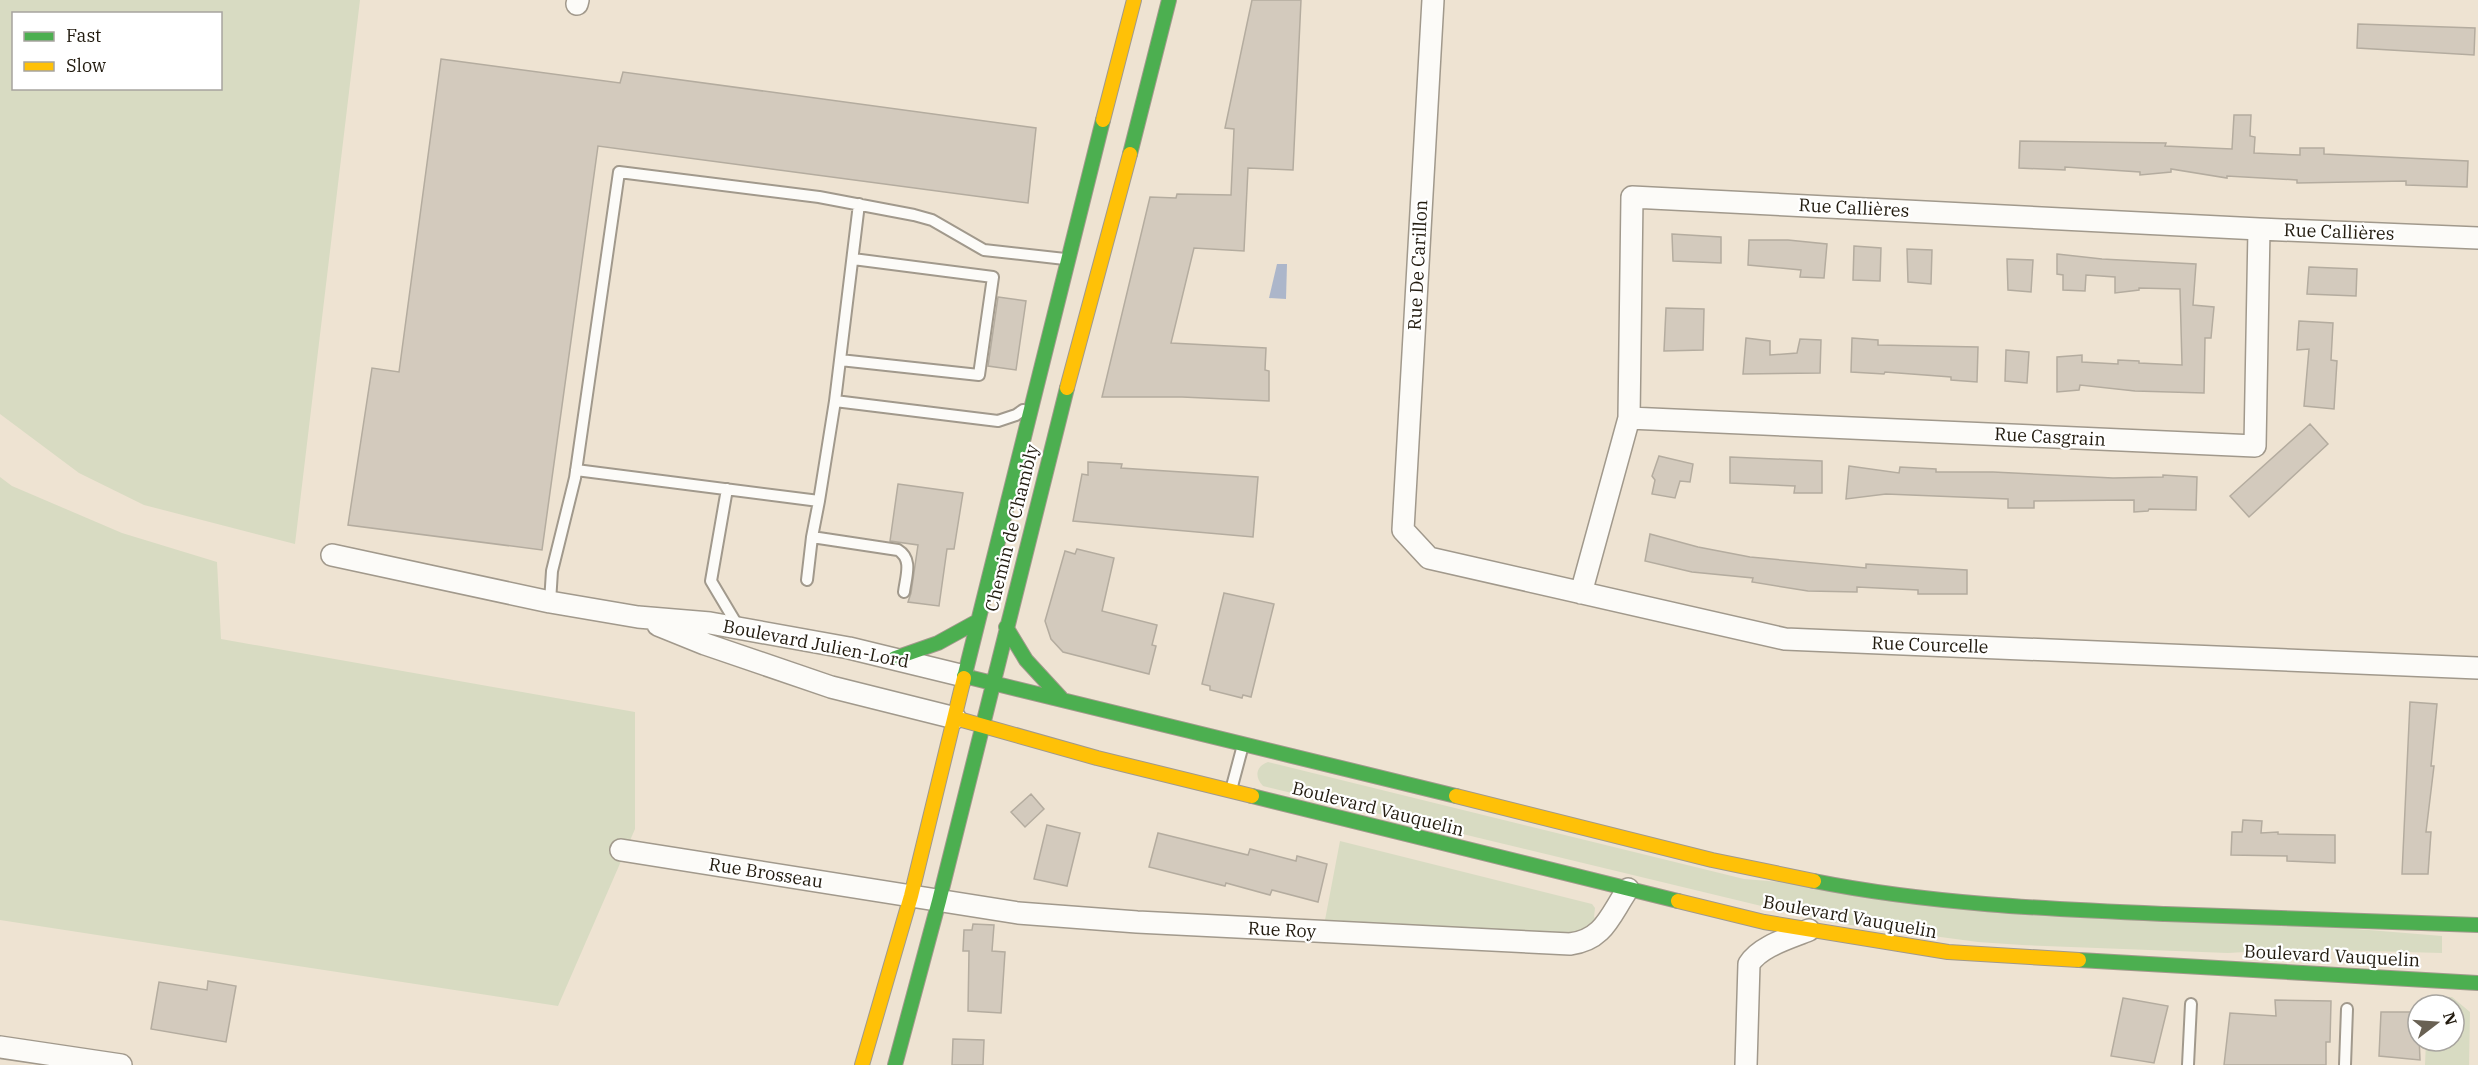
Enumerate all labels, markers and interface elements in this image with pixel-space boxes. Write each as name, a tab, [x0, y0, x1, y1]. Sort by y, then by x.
legend	[12, 12, 222, 90]
text: Fast	[66, 24, 101, 47]
text: Slow	[66, 54, 106, 77]
street label: Rue Callières	[1798, 193, 1910, 222]
street label: Rue De Carillon	[1403, 199, 1432, 331]
street label: Rue Callières	[2283, 218, 2395, 245]
street label: Rue Casgrain	[1994, 422, 2106, 451]
street label: Chemin de Chambly	[980, 442, 1044, 614]
street label: Boulevard Julien-Lord	[721, 614, 911, 673]
street label: Rue Courcelle	[1871, 631, 1989, 658]
street label: Boulevard Vauquelin	[1290, 776, 1467, 841]
street label: Rue Brosseau	[707, 852, 825, 893]
street label: Boulevard Vauquelin	[1761, 890, 1939, 943]
street label: Rue Roy	[1247, 916, 1317, 943]
street label: Boulevard Vauquelin	[2243, 939, 2421, 972]
north arrow	[2406, 993, 2466, 1053]
text: N	[2439, 1010, 2462, 1028]

